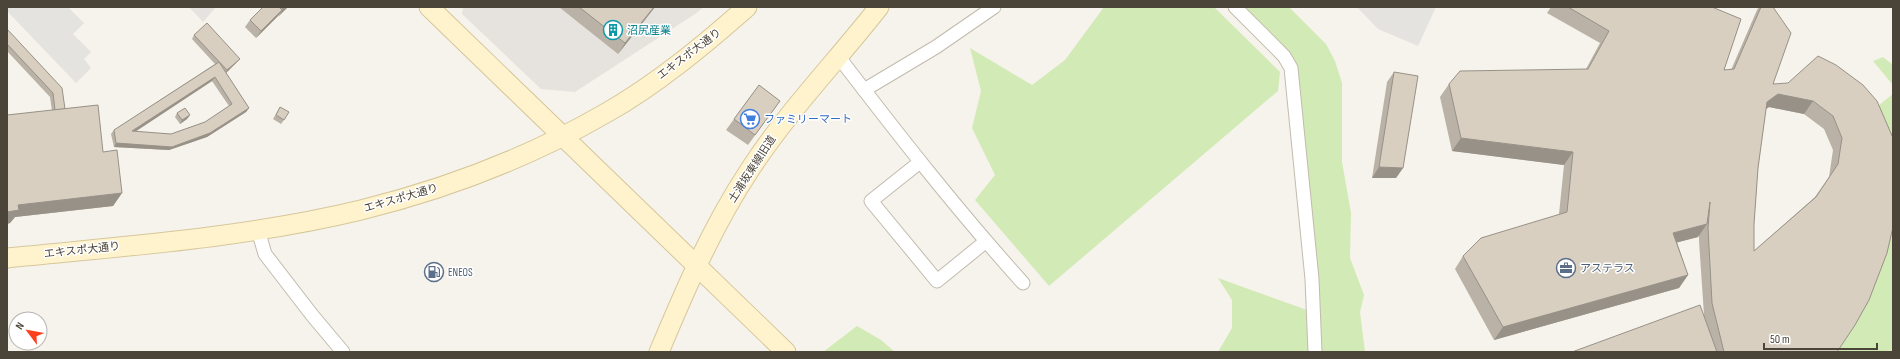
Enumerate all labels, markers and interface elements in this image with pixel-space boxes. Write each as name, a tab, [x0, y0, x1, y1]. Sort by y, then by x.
building icon: 沼尻産業	[602, 19, 624, 41]
place label: 沼尻産業	[627, 24, 671, 37]
street label: エキスポ大通り	[654, 26, 724, 82]
supermarket icon: ファミリーマート	[739, 108, 761, 130]
place label: ファミリーマート	[764, 113, 852, 126]
street label: 土浦坂東線旧道	[726, 133, 778, 205]
street label: エキスポ大通り	[362, 181, 440, 215]
street label: エキスポ大通り	[43, 240, 121, 260]
office icon: アステラス	[1555, 257, 1577, 279]
fuel station icon: ENEOS	[423, 261, 445, 283]
place label: アステラス	[1580, 262, 1635, 275]
place label: ENEOS	[448, 266, 473, 279]
north arrow	[8, 311, 48, 351]
text: N	[13, 320, 27, 332]
scale bar	[1764, 325, 1877, 351]
text: 50 m	[1770, 332, 1790, 347]

